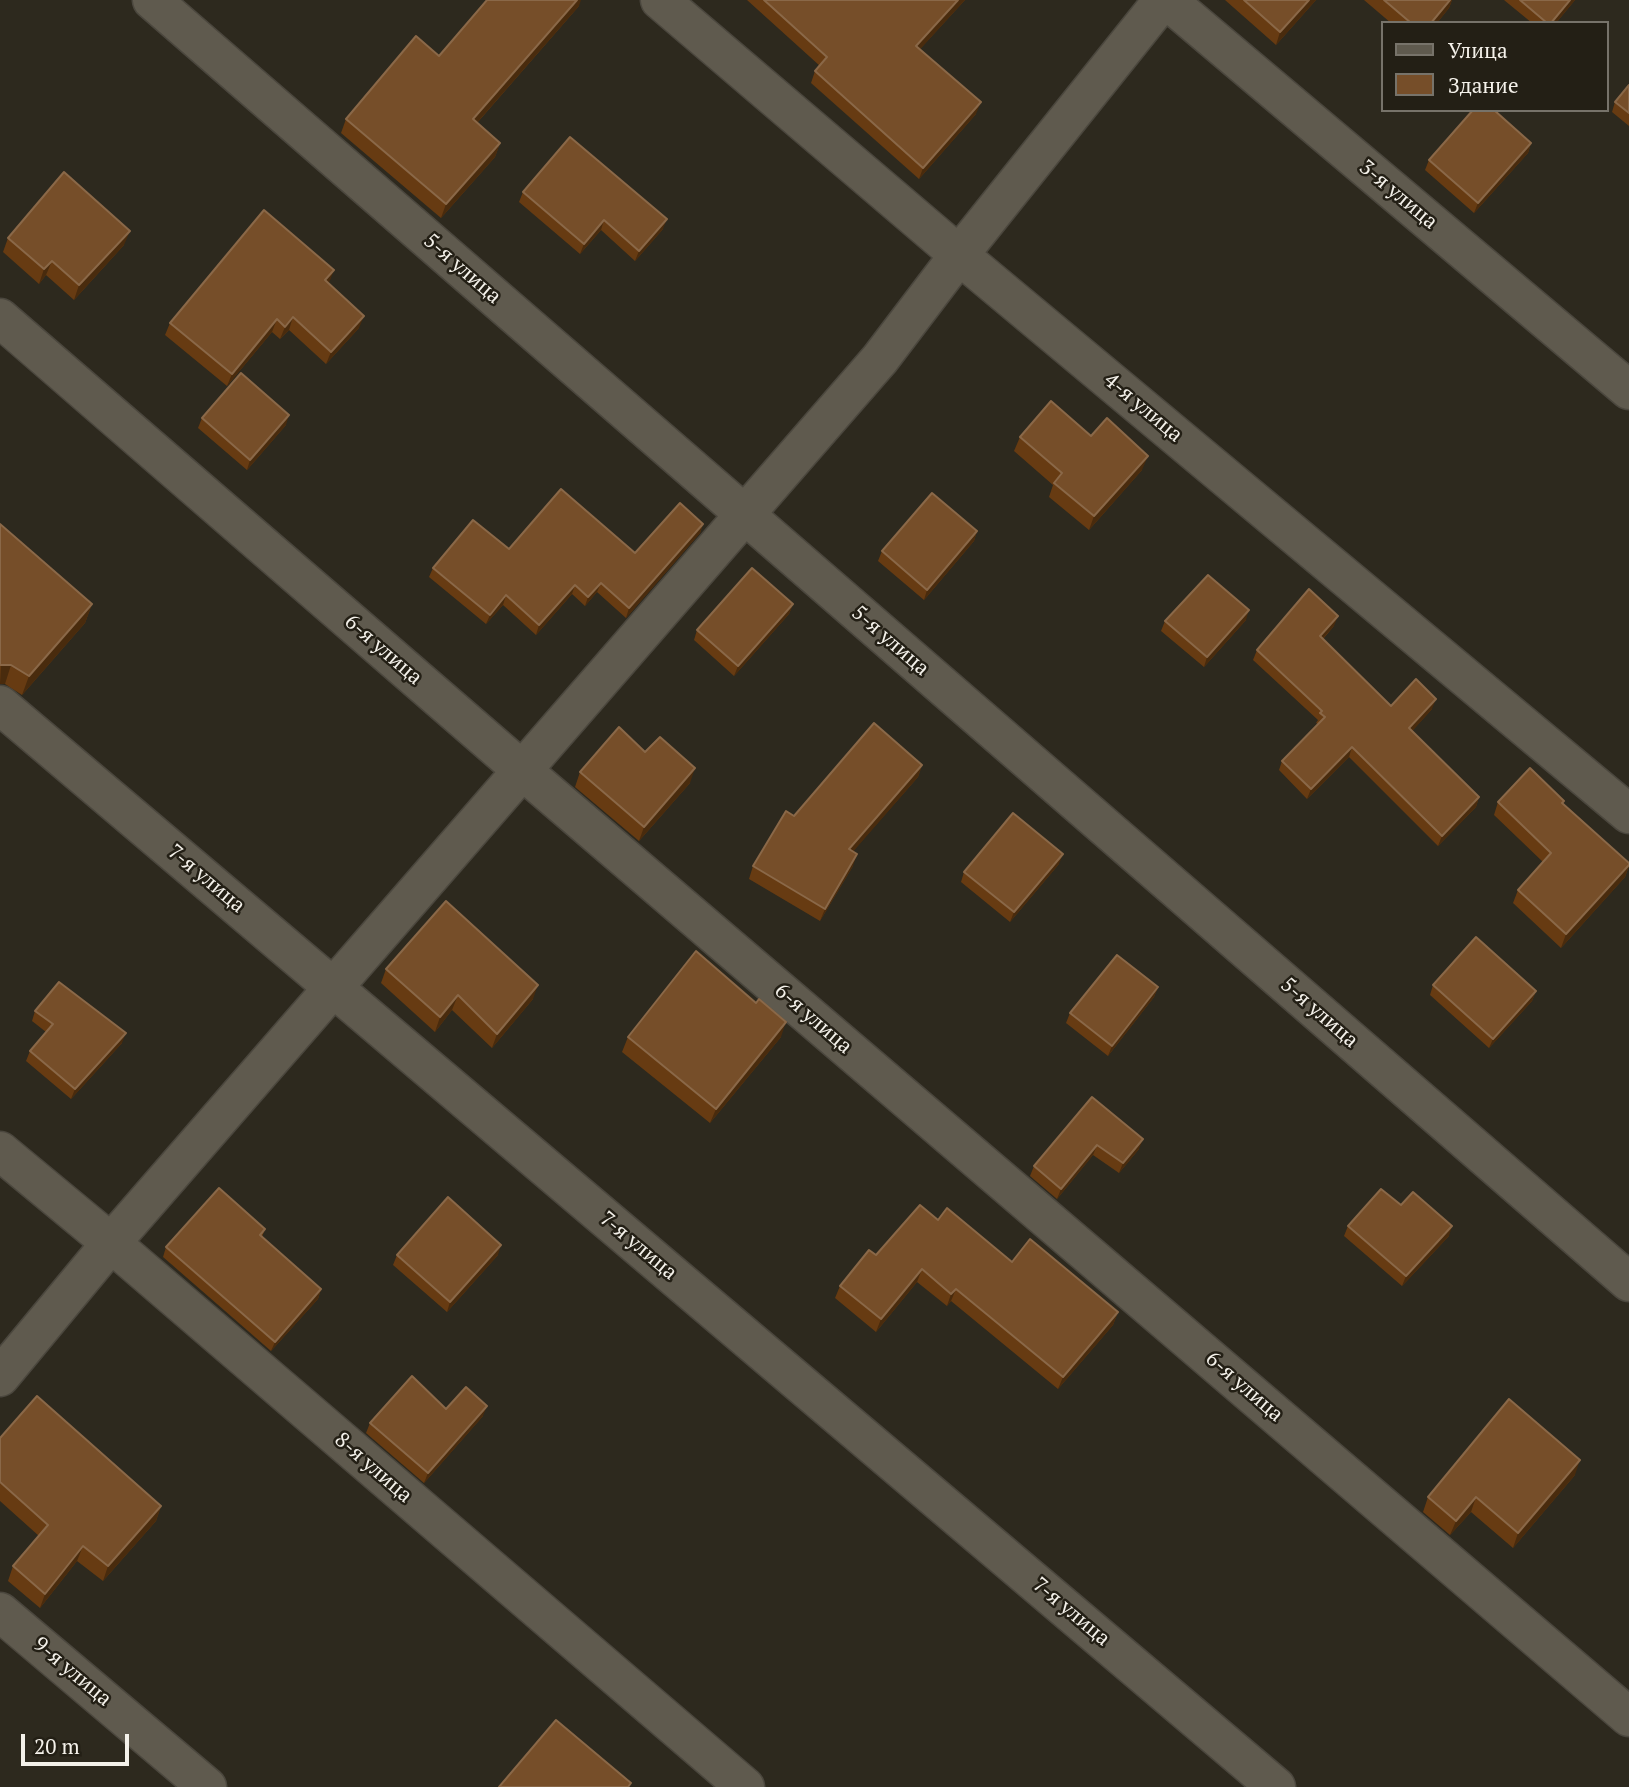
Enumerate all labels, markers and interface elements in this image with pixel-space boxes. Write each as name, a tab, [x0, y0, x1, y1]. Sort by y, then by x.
legend	[1380, 21, 1608, 112]
text: Улица	[1448, 36, 1508, 64]
text: Здание	[1448, 71, 1519, 99]
street label: 3-я улица	[1354, 155, 1442, 235]
street label: 5-я улица	[418, 229, 506, 309]
street label: 4-я улица	[1099, 368, 1187, 448]
street label: 5-я улица	[846, 601, 934, 681]
street label: 6-я улица	[339, 610, 427, 690]
street label: 7-я улица	[162, 839, 250, 919]
street label: 5-я улица	[1275, 973, 1363, 1053]
street label: 6-я улица	[769, 979, 857, 1059]
street label: 7-я улица	[594, 1206, 682, 1286]
street label: 6-я улица	[1200, 1347, 1288, 1427]
street label: 8-я улица	[329, 1428, 417, 1508]
street label: 7-я улица	[1027, 1572, 1115, 1652]
street label: 9-я улица	[28, 1632, 116, 1712]
scale bar	[24, 1720, 133, 1764]
text: 20 m	[34, 1732, 80, 1760]

